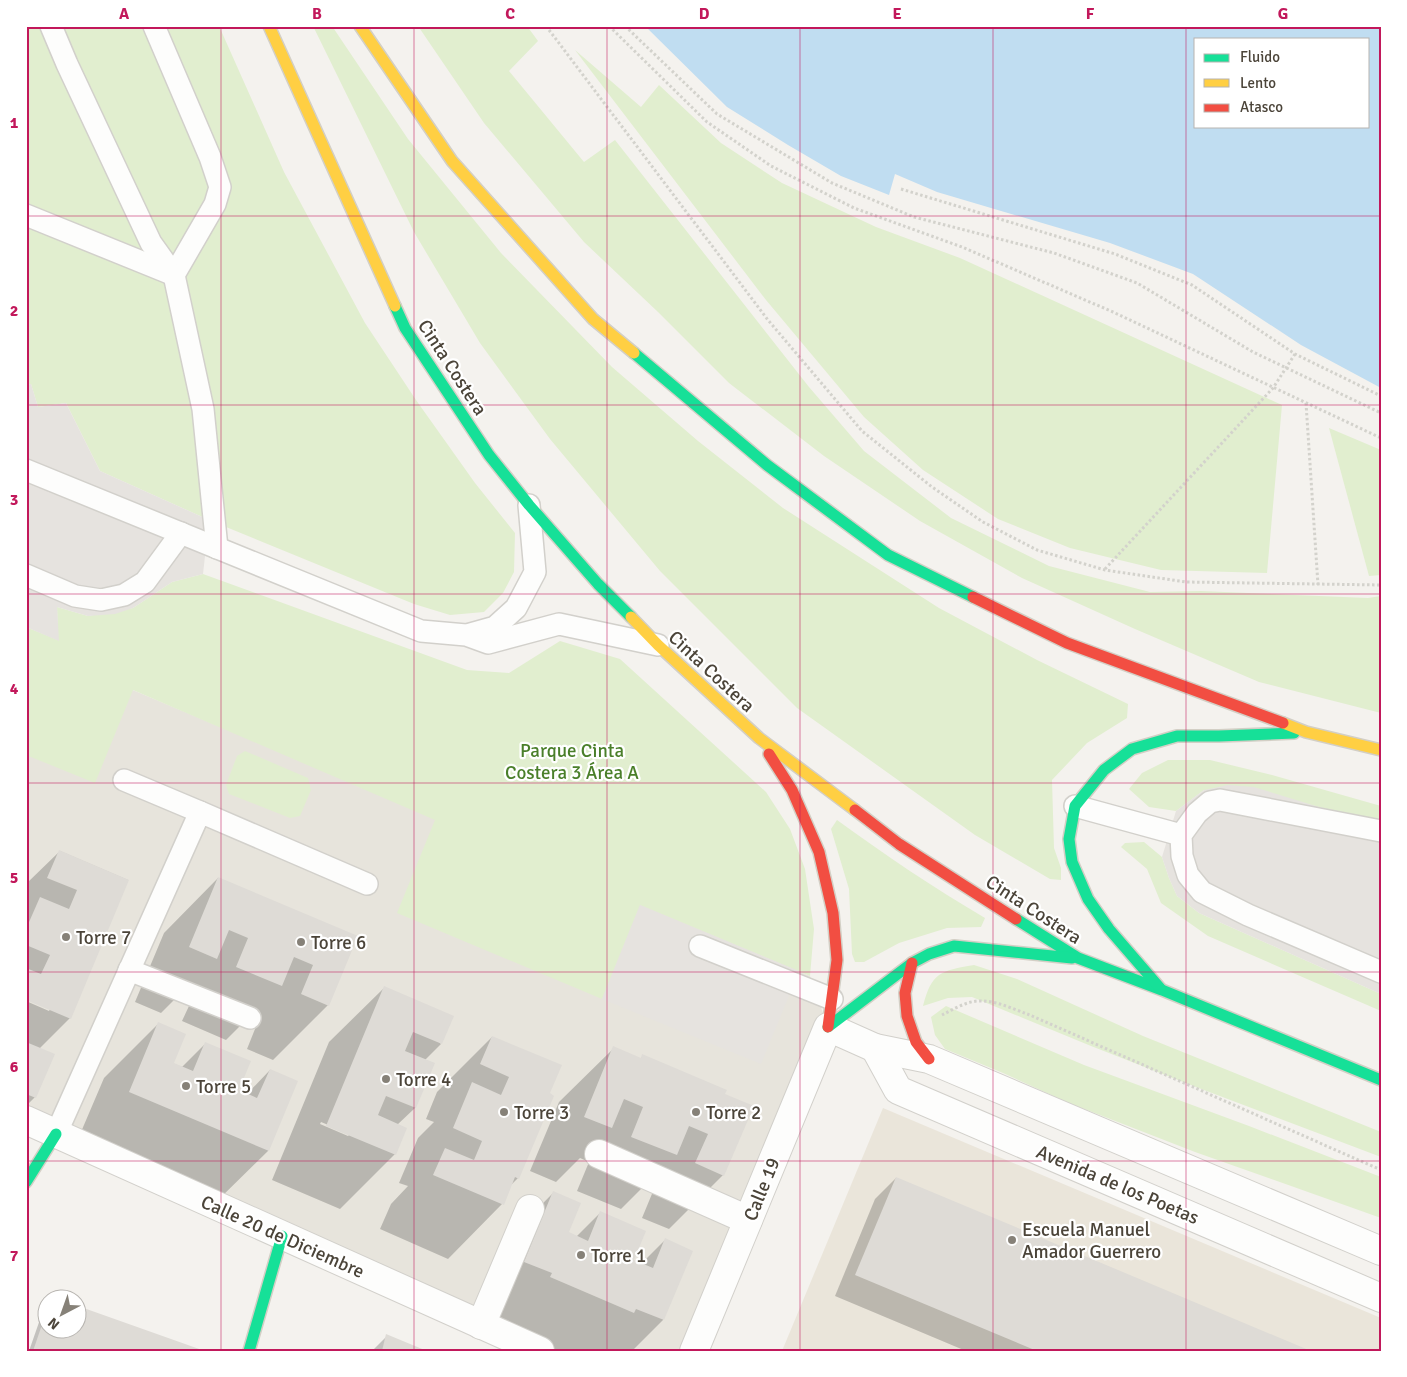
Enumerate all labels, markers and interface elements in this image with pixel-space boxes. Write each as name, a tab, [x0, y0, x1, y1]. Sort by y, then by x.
text: A	[119, 4, 130, 24]
text: B	[312, 4, 322, 24]
text: C	[505, 4, 515, 24]
text: D	[699, 4, 710, 24]
text: E	[892, 4, 902, 24]
text: F	[1086, 4, 1095, 24]
text: G	[1278, 4, 1288, 24]
legend	[1194, 38, 1370, 128]
text: Fluido	[1240, 48, 1280, 66]
text: Lento	[1240, 74, 1276, 92]
text: Atasco	[1240, 98, 1283, 116]
text: 1	[10, 113, 19, 133]
text: 2	[10, 301, 18, 321]
street label: Cinta Costera	[412, 315, 492, 420]
text: 3	[10, 490, 18, 510]
street label: Cinta Costera	[663, 626, 760, 718]
text: 4	[10, 679, 19, 699]
park label: Parque Cinta Costera 3 Área A	[505, 739, 639, 785]
text: 5	[10, 868, 18, 888]
street label: Cinta Costera	[981, 870, 1086, 950]
place label: Torre 7	[76, 926, 131, 950]
marker: Torre 7	[60, 931, 72, 943]
place label: Torre 6	[311, 931, 366, 955]
marker: Torre 6	[295, 936, 307, 948]
text: 6	[10, 1057, 19, 1077]
place label: Torre 4	[396, 1068, 451, 1092]
marker: Torre 4	[380, 1073, 392, 1085]
place label: Torre 5	[196, 1075, 251, 1099]
marker: Torre 5	[180, 1080, 192, 1092]
place label: Torre 3	[514, 1101, 569, 1125]
place label: Torre 2	[706, 1101, 761, 1125]
marker: Torre 3	[498, 1106, 510, 1118]
marker: Torre 2	[690, 1106, 702, 1118]
street label: Avenida de los Poetas	[1033, 1140, 1203, 1230]
street label: Calle 19	[738, 1154, 785, 1224]
street label: Calle 20 de Diciembre	[197, 1190, 368, 1284]
place label: Escuela Manuel Amador Guerrero	[1022, 1218, 1161, 1264]
marker: Escuela Manuel Amador Guerrero	[1006, 1234, 1018, 1246]
place label: Torre 1	[591, 1244, 646, 1268]
text: 7	[10, 1246, 19, 1266]
marker: Torre 1	[575, 1249, 587, 1261]
north arrow	[38, 1290, 88, 1340]
text: N	[45, 1314, 63, 1333]

